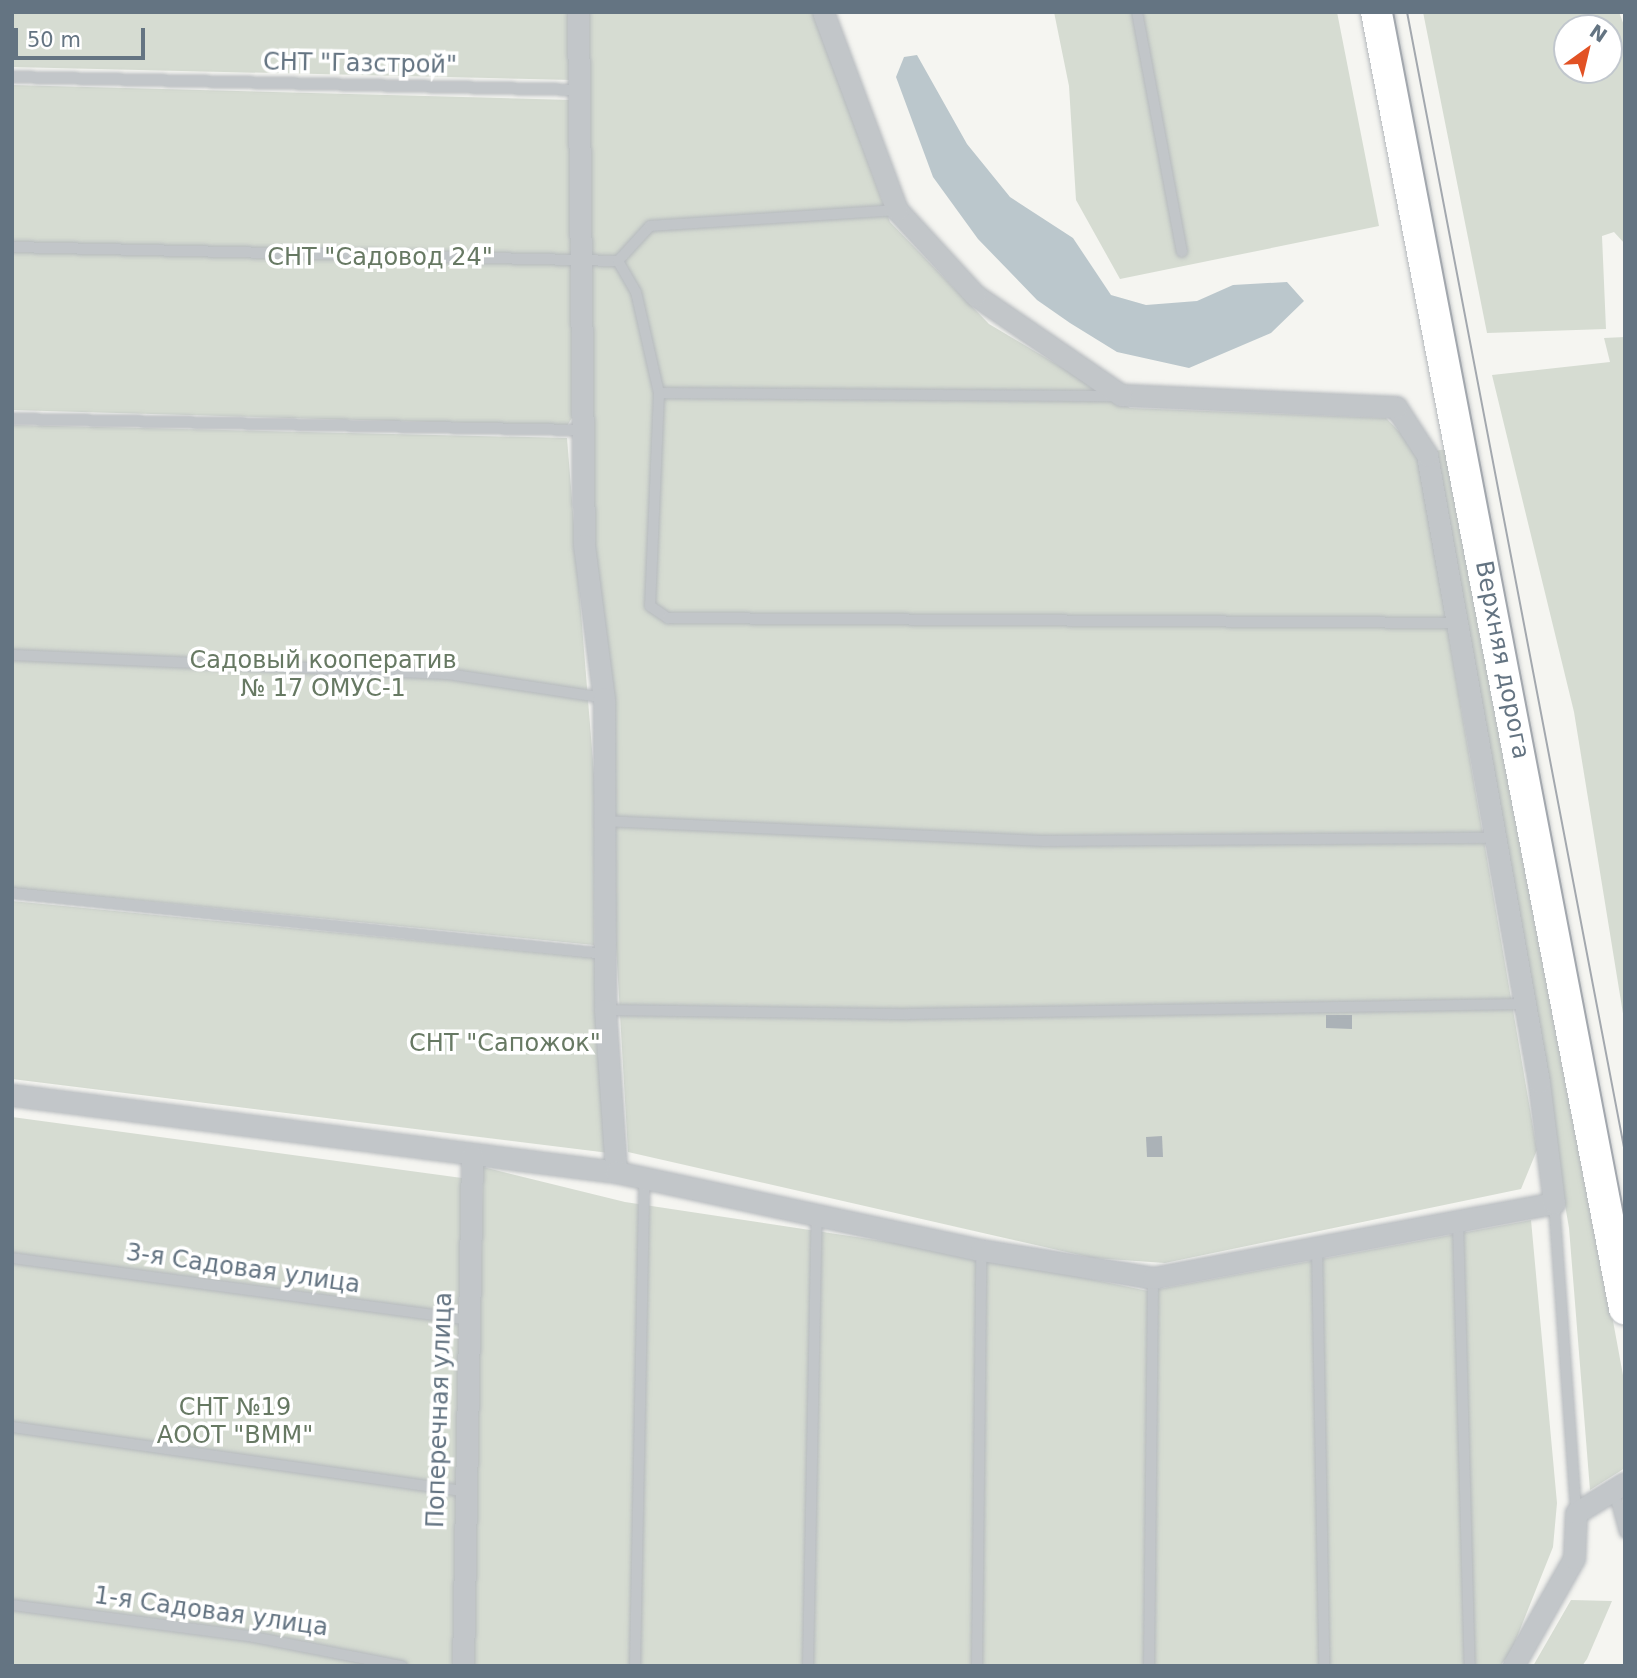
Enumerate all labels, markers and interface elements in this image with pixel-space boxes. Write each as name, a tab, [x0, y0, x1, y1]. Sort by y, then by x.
scale bar	[18, 14, 149, 58]
north arrow	[1553, 14, 1623, 84]
text: N	[1586, 20, 1611, 47]
text: 50 m	[27, 28, 81, 52]
street label: СНТ "Газстрой"	[263, 48, 457, 80]
park label: СНТ "Садовод 24"	[267, 244, 493, 272]
street label: Верхняя дорога	[1469, 558, 1535, 762]
park label: Садовый кооператив № 17 ОМУС-1	[189, 647, 457, 703]
park label: СНТ "Сапожок"	[409, 1030, 601, 1058]
street label: 3-я Садовая улица	[124, 1238, 362, 1300]
street label: Поперечная улица	[421, 1292, 459, 1528]
park label: СНТ №19 АООТ "ВММ"	[157, 1394, 313, 1450]
street label: 1-я Садовая улица	[92, 1581, 330, 1643]

